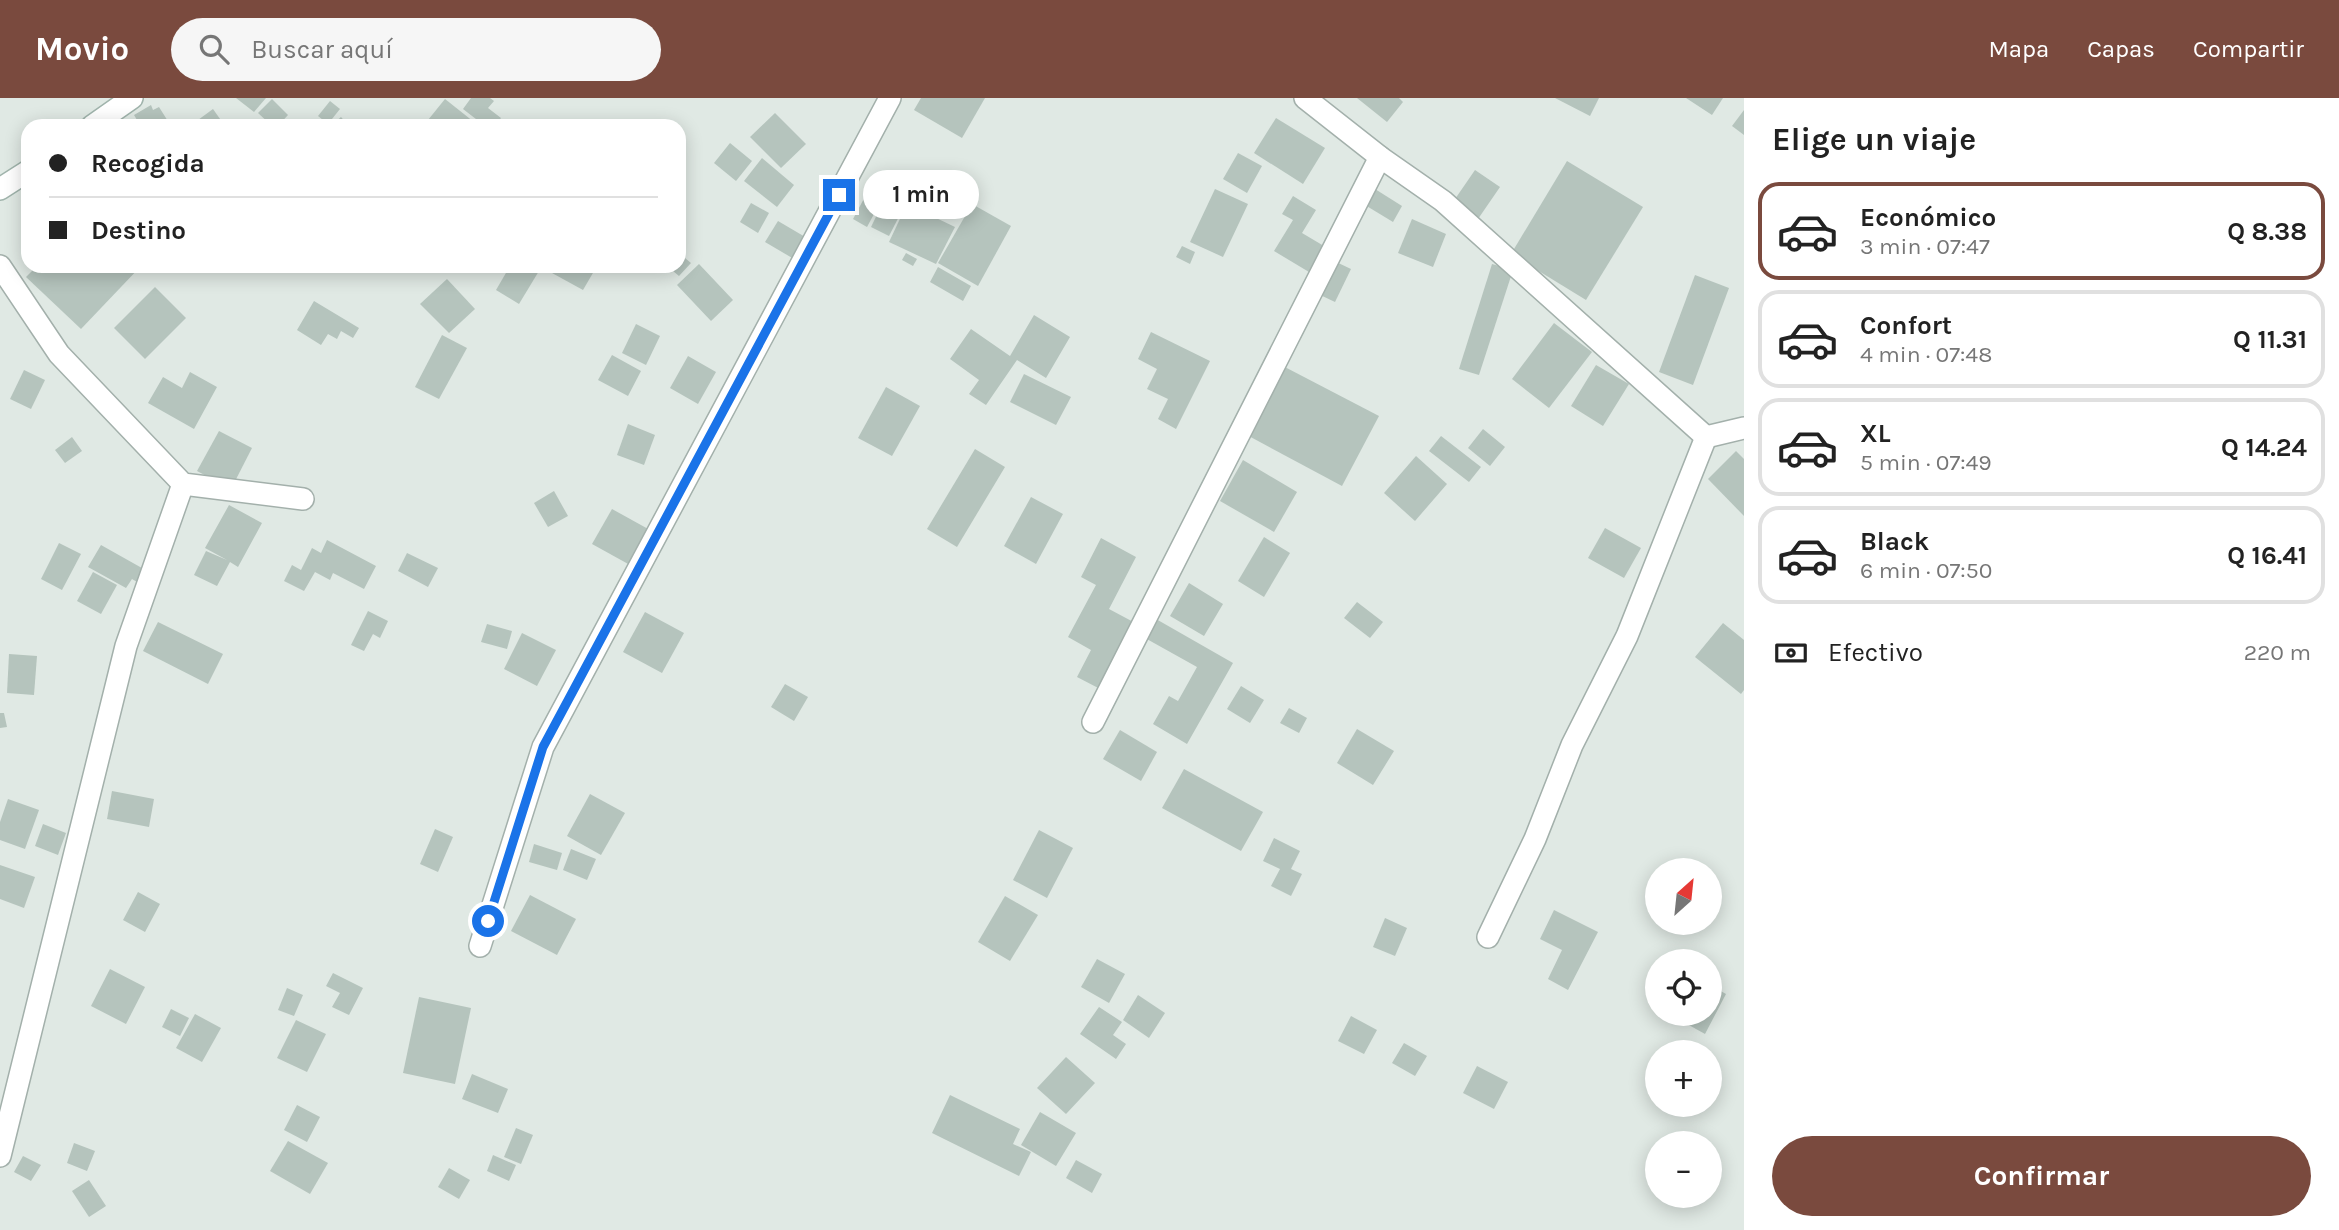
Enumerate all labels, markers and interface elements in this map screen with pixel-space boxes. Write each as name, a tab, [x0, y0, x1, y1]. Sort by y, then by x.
search box	[171, 18, 661, 81]
text: Movio	[35, 30, 129, 68]
icon: search	[195, 30, 233, 68]
text: Buscar aquí	[251, 34, 393, 65]
text: Mapa	[1988, 35, 2049, 63]
text: Capas	[2087, 35, 2155, 63]
text: Compartir	[2193, 35, 2304, 63]
text: Elige un viaje	[1772, 121, 1976, 158]
text: Recogida	[91, 148, 205, 179]
callout: 1 min	[864, 170, 979, 220]
route end	[823, 179, 855, 211]
text: 1 min	[892, 181, 950, 208]
icon: car	[1776, 200, 1839, 263]
text: Económico	[1860, 202, 1996, 233]
text: Destino	[91, 215, 186, 246]
text: Q 8.38	[2227, 216, 2307, 247]
text: 3 min · 07:47	[1860, 233, 1990, 260]
icon: car	[1776, 308, 1839, 371]
text: Confort	[1860, 310, 1952, 341]
text: Q 11.31	[2233, 324, 2307, 355]
text: 4 min · 07:48	[1860, 341, 1992, 368]
icon: car	[1776, 416, 1839, 479]
text: XL	[1860, 418, 1891, 449]
text: Q 14.24	[2221, 432, 2307, 463]
text: 5 min · 07:49	[1860, 449, 1992, 476]
icon: car	[1776, 524, 1839, 587]
text: Black	[1860, 526, 1929, 557]
text: Q 16.41	[2227, 540, 2307, 571]
text: 6 min · 07:50	[1860, 557, 1992, 584]
icon: cash	[1772, 634, 1810, 672]
text: Efectivo	[1828, 637, 1923, 668]
text: 220 m	[2244, 639, 2311, 666]
north arrow	[1645, 858, 1722, 934]
map controls	[1645, 858, 1722, 1208]
route start	[472, 905, 504, 937]
button: locate	[1645, 949, 1722, 1026]
button: +	[1645, 1040, 1722, 1117]
button: −	[1645, 1131, 1722, 1208]
button: Confirmar	[1772, 1136, 2311, 1216]

